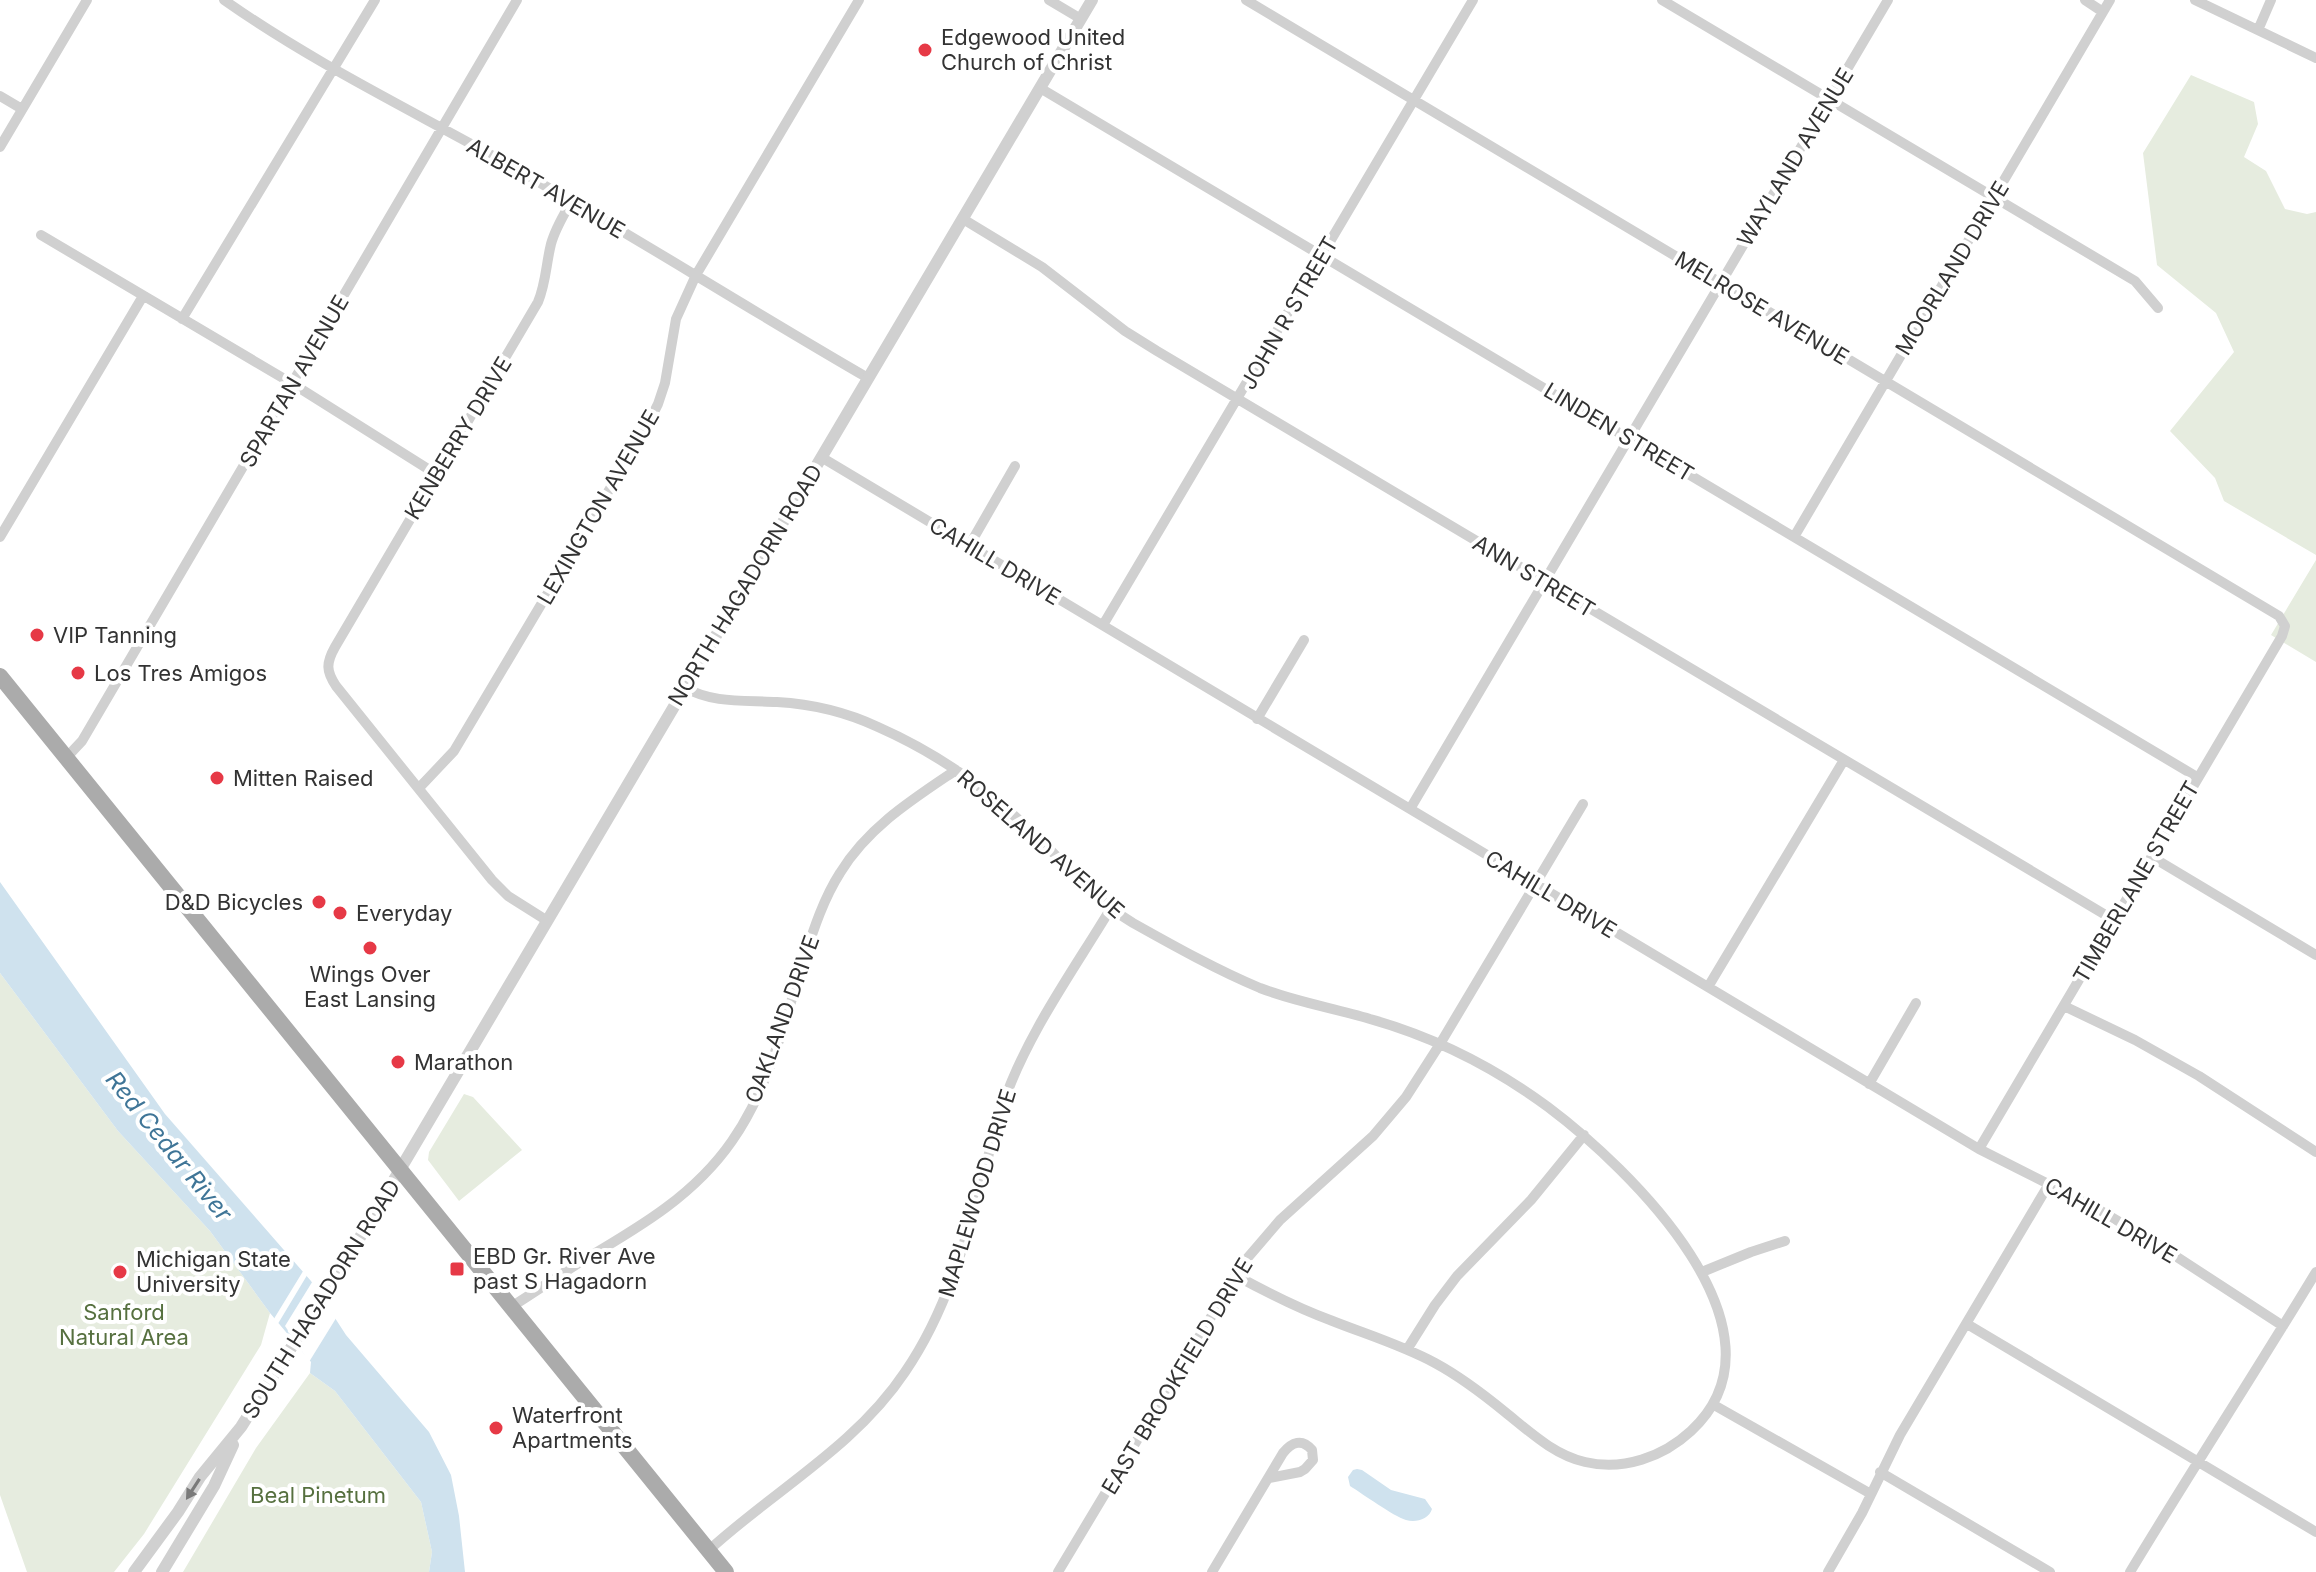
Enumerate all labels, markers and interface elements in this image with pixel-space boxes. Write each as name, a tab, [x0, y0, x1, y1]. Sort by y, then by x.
place label: Edgewood United Church of Christ	[941, 24, 1125, 75]
marker: Edgewood United Church of Christ	[916, 41, 934, 59]
street label: WAYLAND AVENUE	[1731, 63, 1859, 251]
street label: ALBERT AVENUE	[462, 132, 630, 244]
street label: MOORLAND DRIVE	[1890, 176, 2014, 360]
street label: JOHN R STREET	[1235, 232, 1343, 394]
street label: MELROSE AVENUE	[1670, 246, 1854, 370]
street label: SPARTAN AVENUE	[234, 290, 354, 472]
street label: KENBERRY DRIVE	[399, 352, 517, 524]
street label: LINDEN STREET	[1539, 377, 1699, 487]
street label: LEXINGTON AVENUE	[532, 405, 664, 609]
street label: NORTH HAGADORN ROAD	[663, 460, 827, 710]
street label: CAHILL DRIVE	[925, 512, 1065, 610]
street label: ANN STREET	[1468, 529, 1600, 623]
place label: VIP Tanning	[53, 622, 177, 648]
marker: VIP Tanning	[28, 626, 46, 644]
place label: Los Tres Amigos	[94, 660, 267, 686]
marker: Los Tres Amigos	[69, 664, 87, 682]
street label: ROSELAND AVENUE	[952, 764, 1130, 924]
place label: Mitten Raised	[233, 765, 374, 791]
marker: Mitten Raised	[208, 769, 226, 787]
street label: TIMBERLANE STREET	[2068, 777, 2204, 987]
street label: CAHILL DRIVE	[1481, 845, 1621, 943]
place label: D&D Bicycles	[165, 889, 303, 915]
marker: D&D Bicycles	[310, 893, 328, 911]
place label: Everyday	[356, 900, 452, 926]
marker: Everyday	[331, 904, 349, 922]
street label: OAKLAND DRIVE	[740, 932, 824, 1106]
marker: Wings Over East Lansing	[361, 939, 379, 957]
place label: Wings Over East Lansing	[304, 961, 436, 1012]
place label: Marathon	[414, 1049, 513, 1075]
marker: Marathon	[389, 1053, 407, 1071]
water label: Red Cedar River	[100, 1065, 239, 1227]
street label: MAPLEWOOD DRIVE	[933, 1086, 1021, 1300]
street label: CAHILL DRIVE	[2040, 1172, 2182, 1268]
street label: SOUTH HAGADORN ROAD	[237, 1175, 405, 1423]
place label: EBD Gr. River Ave past S Hagadorn	[473, 1243, 656, 1294]
place label: Michigan State University	[136, 1246, 291, 1297]
street label: EAST BROOKFIELD DRIVE	[1096, 1253, 1258, 1499]
marker: EBD Gr. River Ave past S Hagadorn	[448, 1260, 466, 1278]
marker: Michigan State University	[111, 1263, 129, 1281]
park label: Sanford Natural Area	[59, 1299, 189, 1350]
place label: Waterfront Apartments	[512, 1402, 633, 1453]
marker: Waterfront Apartments	[487, 1419, 505, 1437]
one-way arrow	[185, 1478, 200, 1499]
park label: Beal Pinetum	[250, 1482, 386, 1508]

